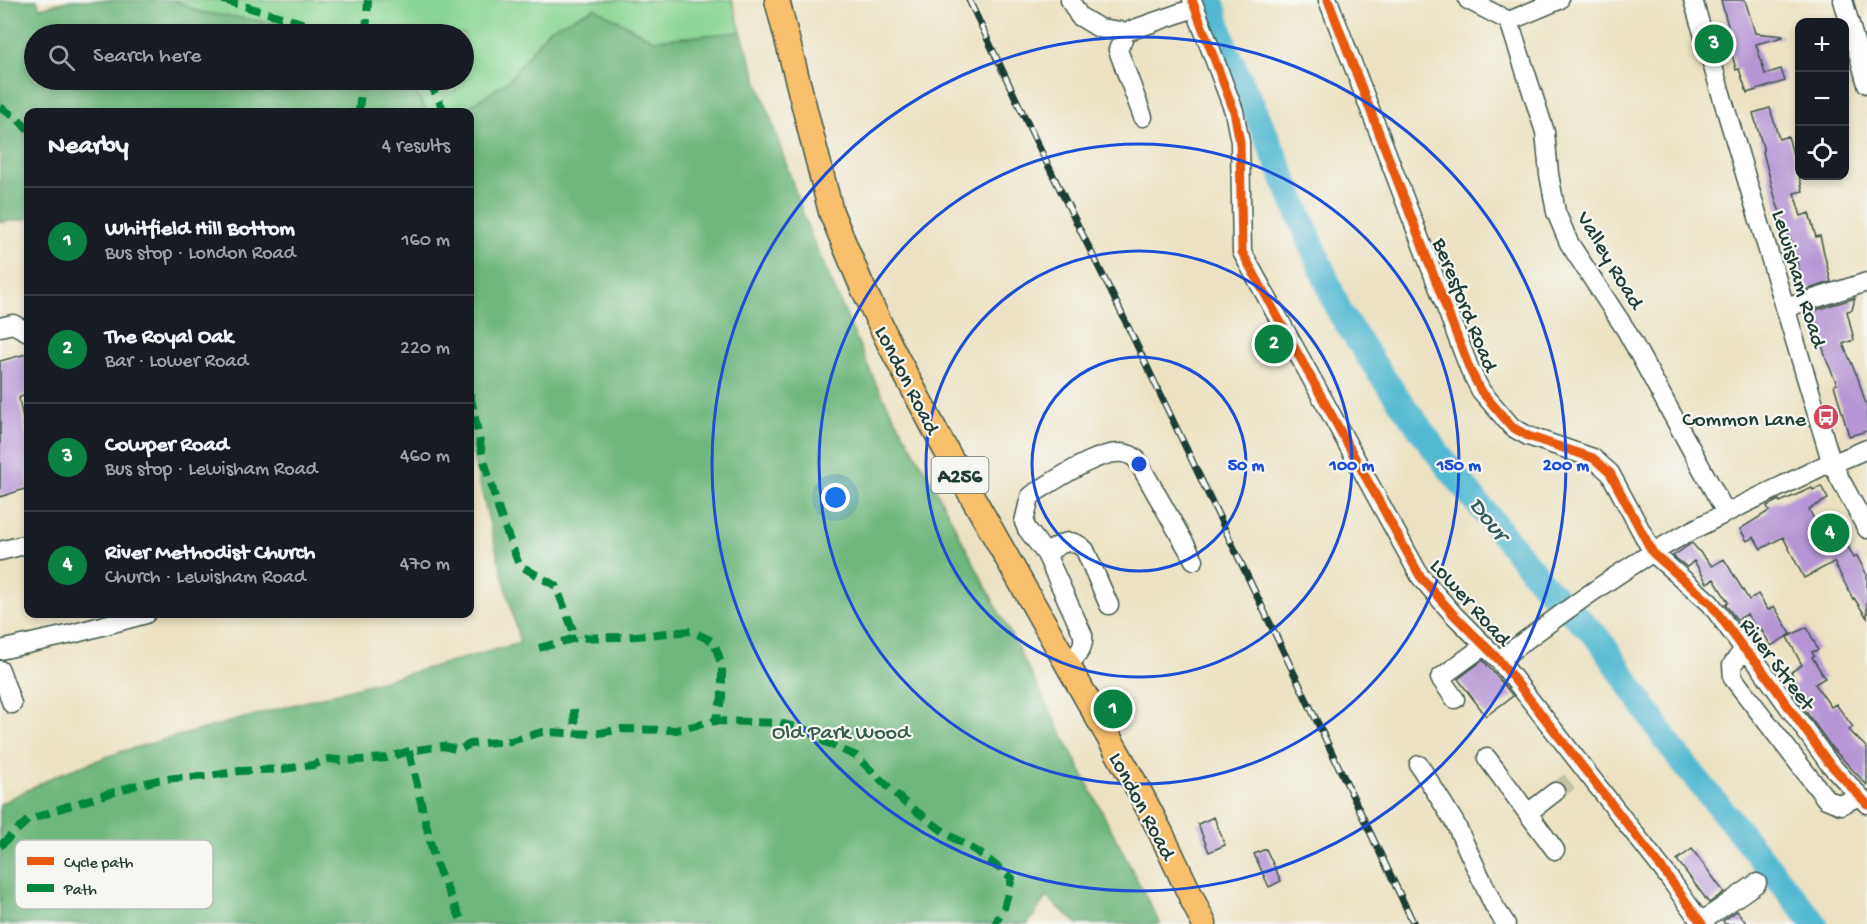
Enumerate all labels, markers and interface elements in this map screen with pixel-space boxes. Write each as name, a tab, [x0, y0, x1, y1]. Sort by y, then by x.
map controls	[1795, 18, 1849, 180]
button: +	[1795, 18, 1849, 72]
pin: 3	[1694, 22, 1734, 66]
search box	[24, 24, 474, 90]
icon: search	[45, 41, 78, 74]
text: Search here	[93, 44, 201, 70]
button: −	[1795, 72, 1849, 126]
button: locate	[1795, 126, 1849, 180]
text: Nearby	[48, 132, 129, 163]
text: 4 results	[382, 136, 450, 159]
street label: Valley Road	[1569, 207, 1649, 317]
street label: Lewisham Road	[1764, 207, 1831, 353]
text: Whitfield Hill Bottom	[105, 217, 295, 243]
text: 1	[63, 230, 72, 253]
text: 160 m	[401, 230, 450, 253]
street label: Beresford Road	[1424, 234, 1503, 378]
text: Bus stop · London Road	[105, 243, 295, 266]
street label: London Road	[867, 322, 945, 441]
pin: 2	[1254, 322, 1294, 366]
text: The Royal Oak	[105, 325, 233, 351]
text: 2	[63, 338, 72, 361]
text: 220 m	[400, 338, 450, 361]
text: Bar · Lower Road	[105, 351, 248, 374]
bus stop icon: Common Lane	[1811, 402, 1841, 432]
place label: Common Lane	[1682, 408, 1807, 434]
text: Cowper Road	[105, 433, 229, 459]
text: 3	[62, 446, 73, 469]
text: 460 m	[400, 446, 450, 469]
centre of rings	[1129, 454, 1149, 474]
text: 50 m	[1228, 456, 1265, 477]
text: 100 m	[1329, 456, 1375, 477]
text: 150 m	[1436, 456, 1481, 477]
text: 200 m	[1543, 456, 1589, 477]
road number: A256	[932, 457, 988, 493]
text: Bus stop · Lewisham Road	[105, 459, 318, 482]
your location	[821, 483, 850, 512]
water label: Dour	[1461, 492, 1516, 551]
pin: 4	[1810, 510, 1850, 556]
text: River Methodist Church	[105, 541, 315, 567]
text: 4	[63, 554, 72, 577]
text: 470 m	[400, 554, 450, 577]
street label: Lower Road	[1423, 554, 1517, 654]
text: Church · Lewisham Road	[105, 567, 306, 590]
street label: River Street	[1733, 614, 1820, 718]
pin: 1	[1094, 686, 1132, 732]
park label: Old Park Wood	[772, 721, 912, 747]
street label: London Road	[1101, 749, 1181, 867]
legend	[15, 840, 213, 909]
text: Cycle path	[64, 855, 134, 874]
text: Path	[63, 882, 97, 901]

